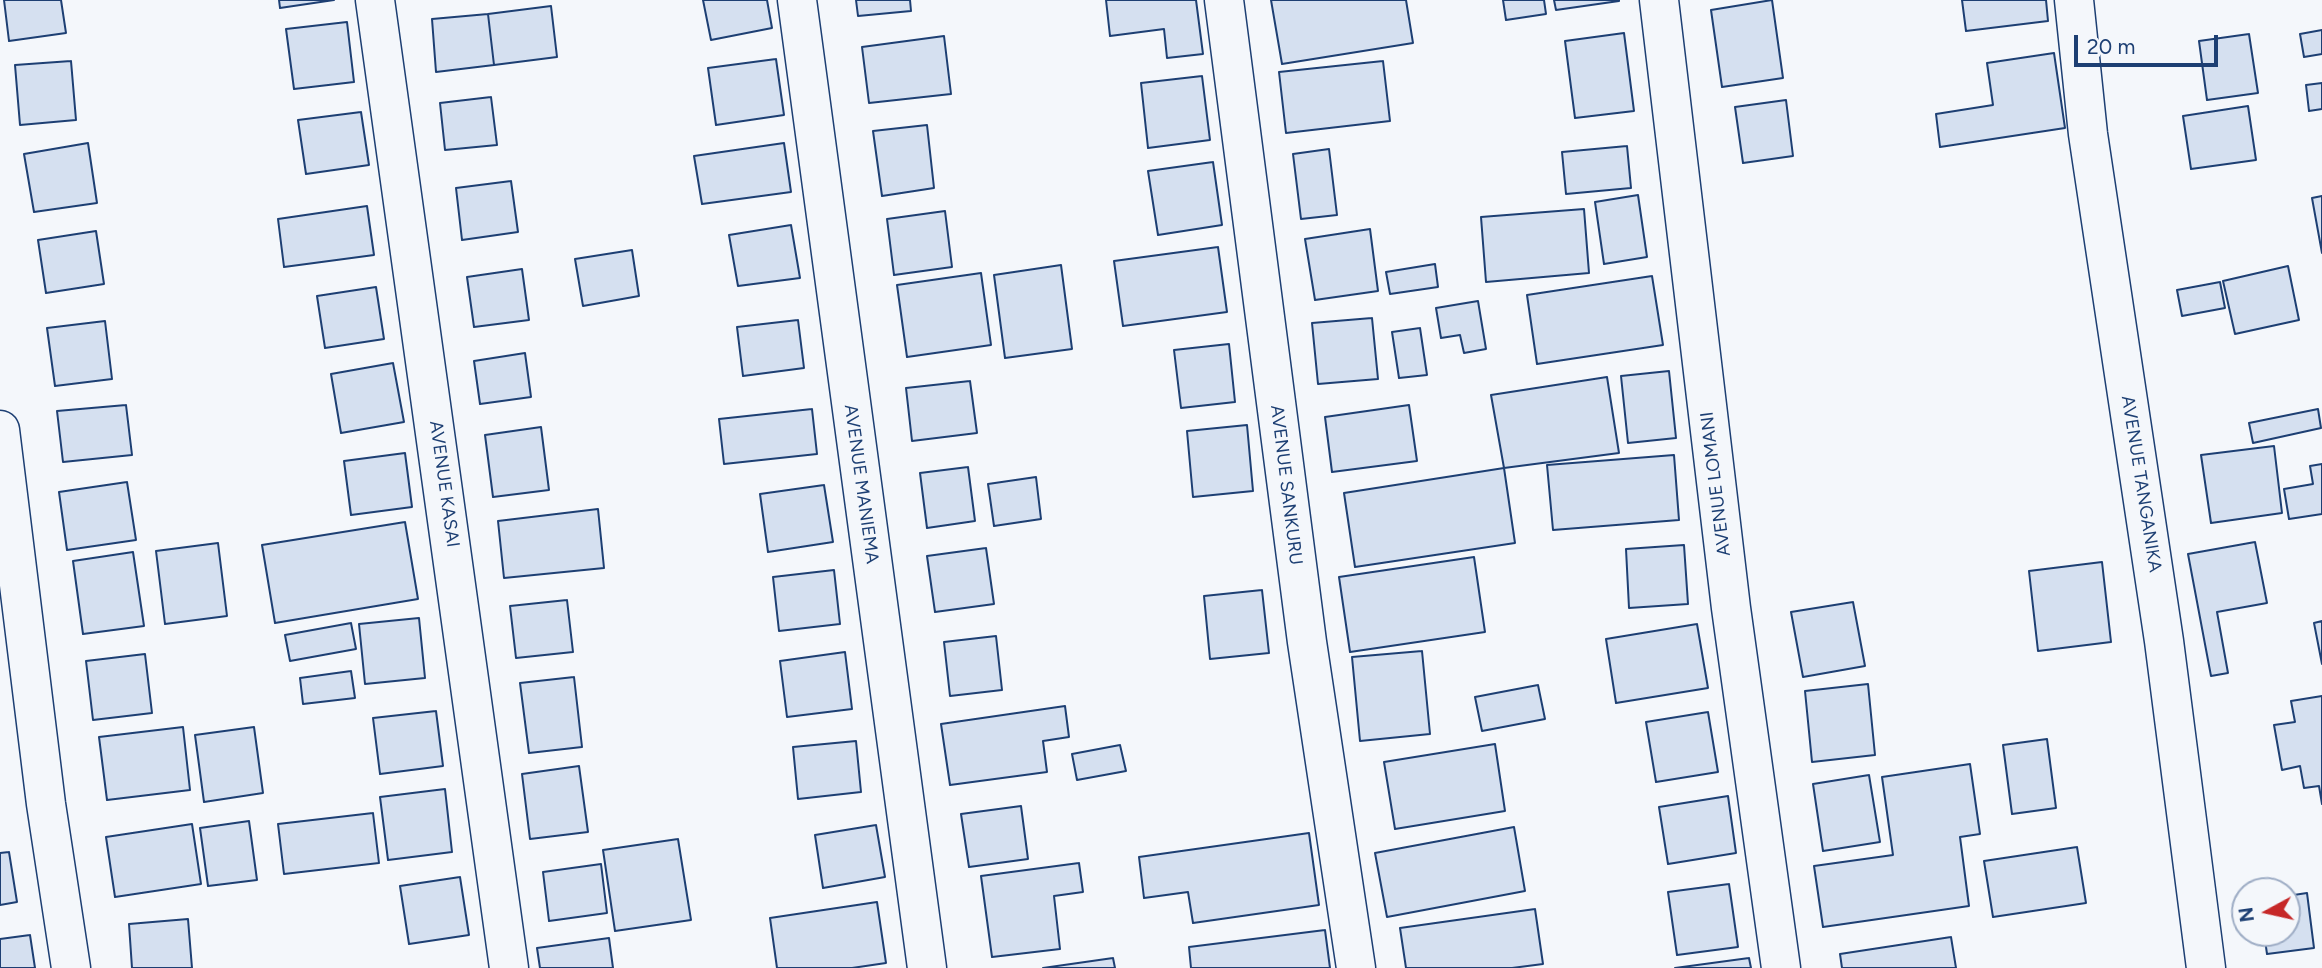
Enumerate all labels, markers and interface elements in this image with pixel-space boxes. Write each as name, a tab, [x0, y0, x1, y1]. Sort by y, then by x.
scale bar	[2077, 21, 2220, 65]
text: 20 m	[2087, 34, 2135, 59]
street label: AVENUE TANGANIKA	[2116, 394, 2166, 574]
street label: AVENUE MANIEMA	[839, 403, 883, 565]
street label: AVENUE SANKURU	[1265, 404, 1307, 566]
street label: AVENUE LOMANI	[1696, 410, 1736, 558]
street label: AVENUE KASAI	[424, 419, 464, 549]
north arrow	[2231, 877, 2301, 947]
text: N	[2234, 906, 2259, 924]

